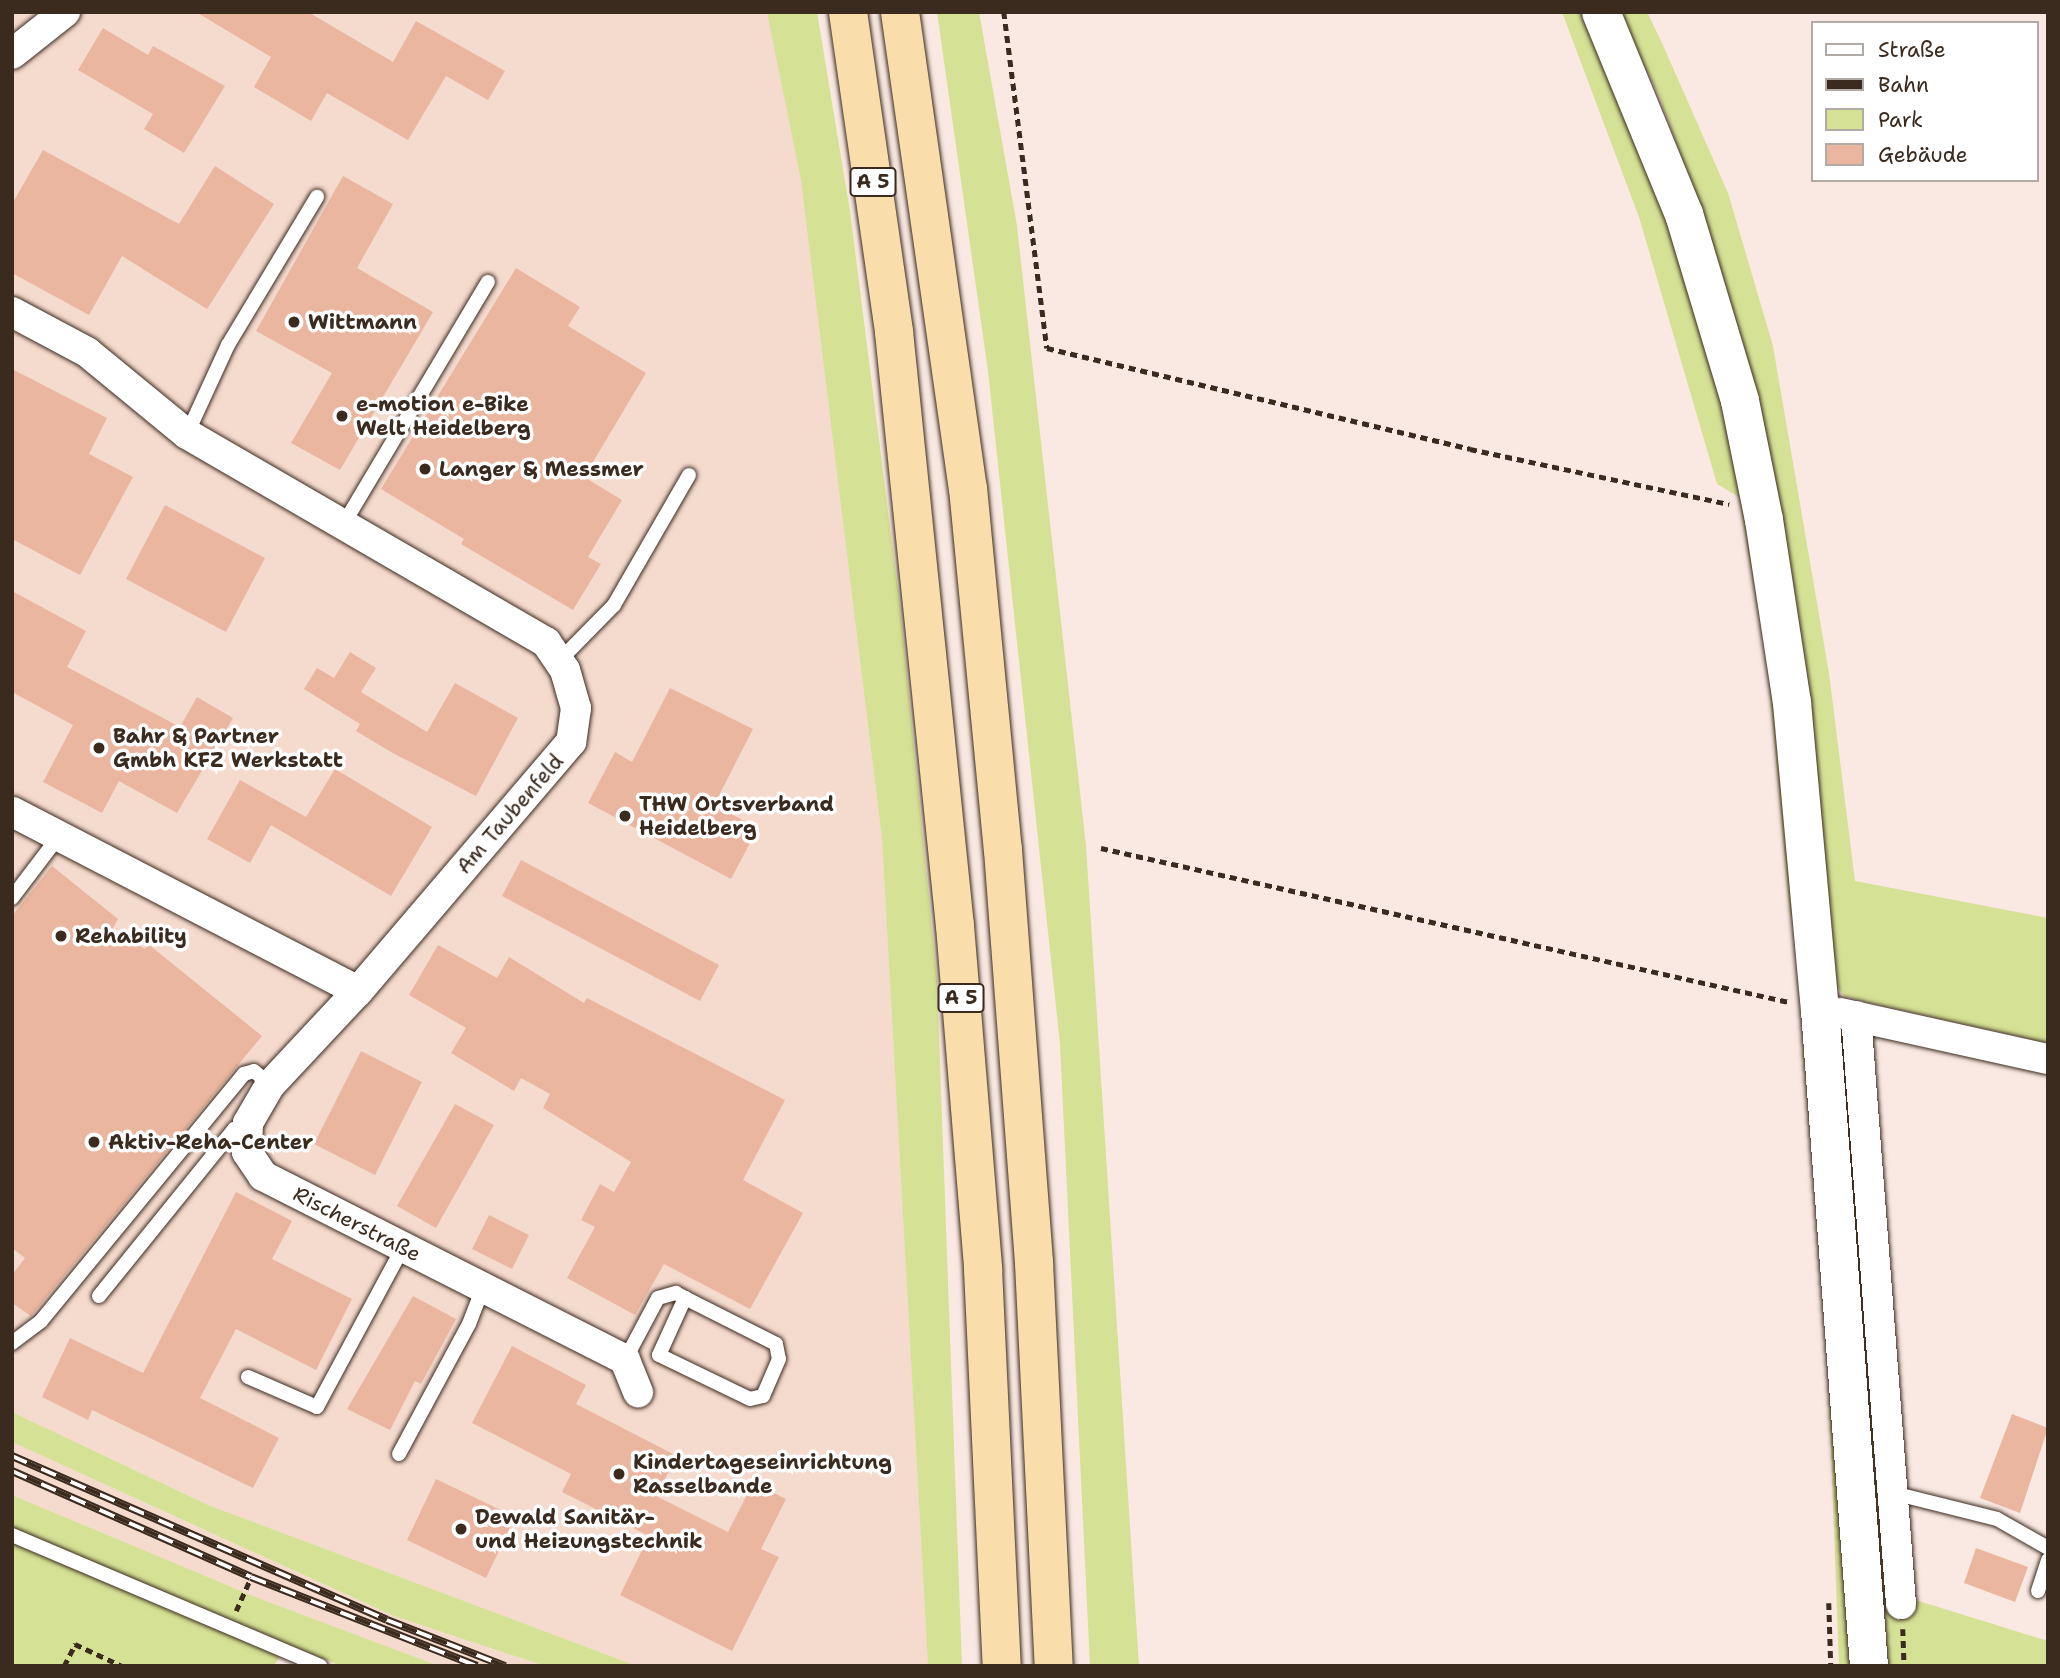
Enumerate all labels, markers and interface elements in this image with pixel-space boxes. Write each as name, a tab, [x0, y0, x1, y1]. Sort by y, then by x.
legend	[1812, 21, 2039, 182]
text: Straße	[1878, 36, 1946, 64]
text: Bahn	[1878, 71, 1929, 99]
text: Park	[1878, 106, 1923, 134]
text: Gebäude	[1878, 141, 1968, 169]
road number: A 5	[848, 166, 898, 198]
place label: Wittmann	[308, 309, 417, 335]
marker: Wittmann	[286, 314, 302, 330]
place label: e-motion e-Bike Welt Heidelberg	[356, 391, 531, 441]
marker: e-motion e-Bike Welt Heidelberg	[334, 408, 350, 424]
place label: Langer & Messmer	[439, 456, 644, 482]
marker: Langer & Messmer	[417, 461, 433, 477]
place label: Bahr & Partner Gmbh KFZ Werkstatt	[113, 723, 343, 773]
marker: Bahr & Partner Gmbh KFZ Werkstatt	[91, 740, 107, 756]
street label: Am Taubenfeld	[451, 749, 569, 879]
place label: THW Ortsverband Heidelberg	[639, 791, 834, 841]
marker: THW Ortsverband Heidelberg	[617, 808, 633, 824]
place label: Rehability	[75, 923, 187, 949]
marker: Rehability	[53, 928, 69, 944]
road number: A 5	[936, 982, 986, 1014]
place label: Aktiv-Reha-Center	[108, 1129, 313, 1155]
marker: Aktiv-Reha-Center	[86, 1134, 102, 1150]
street label: Rischerstraße	[289, 1181, 425, 1267]
place label: Kindertageseinrichtung Rasselbande	[633, 1449, 892, 1499]
marker: Kindertageseinrichtung Rasselbande	[611, 1466, 627, 1482]
place label: Dewald Sanitär- und Heizungstechnik	[475, 1504, 703, 1554]
marker: Dewald Sanitär- und Heizungstechnik	[453, 1521, 469, 1537]

